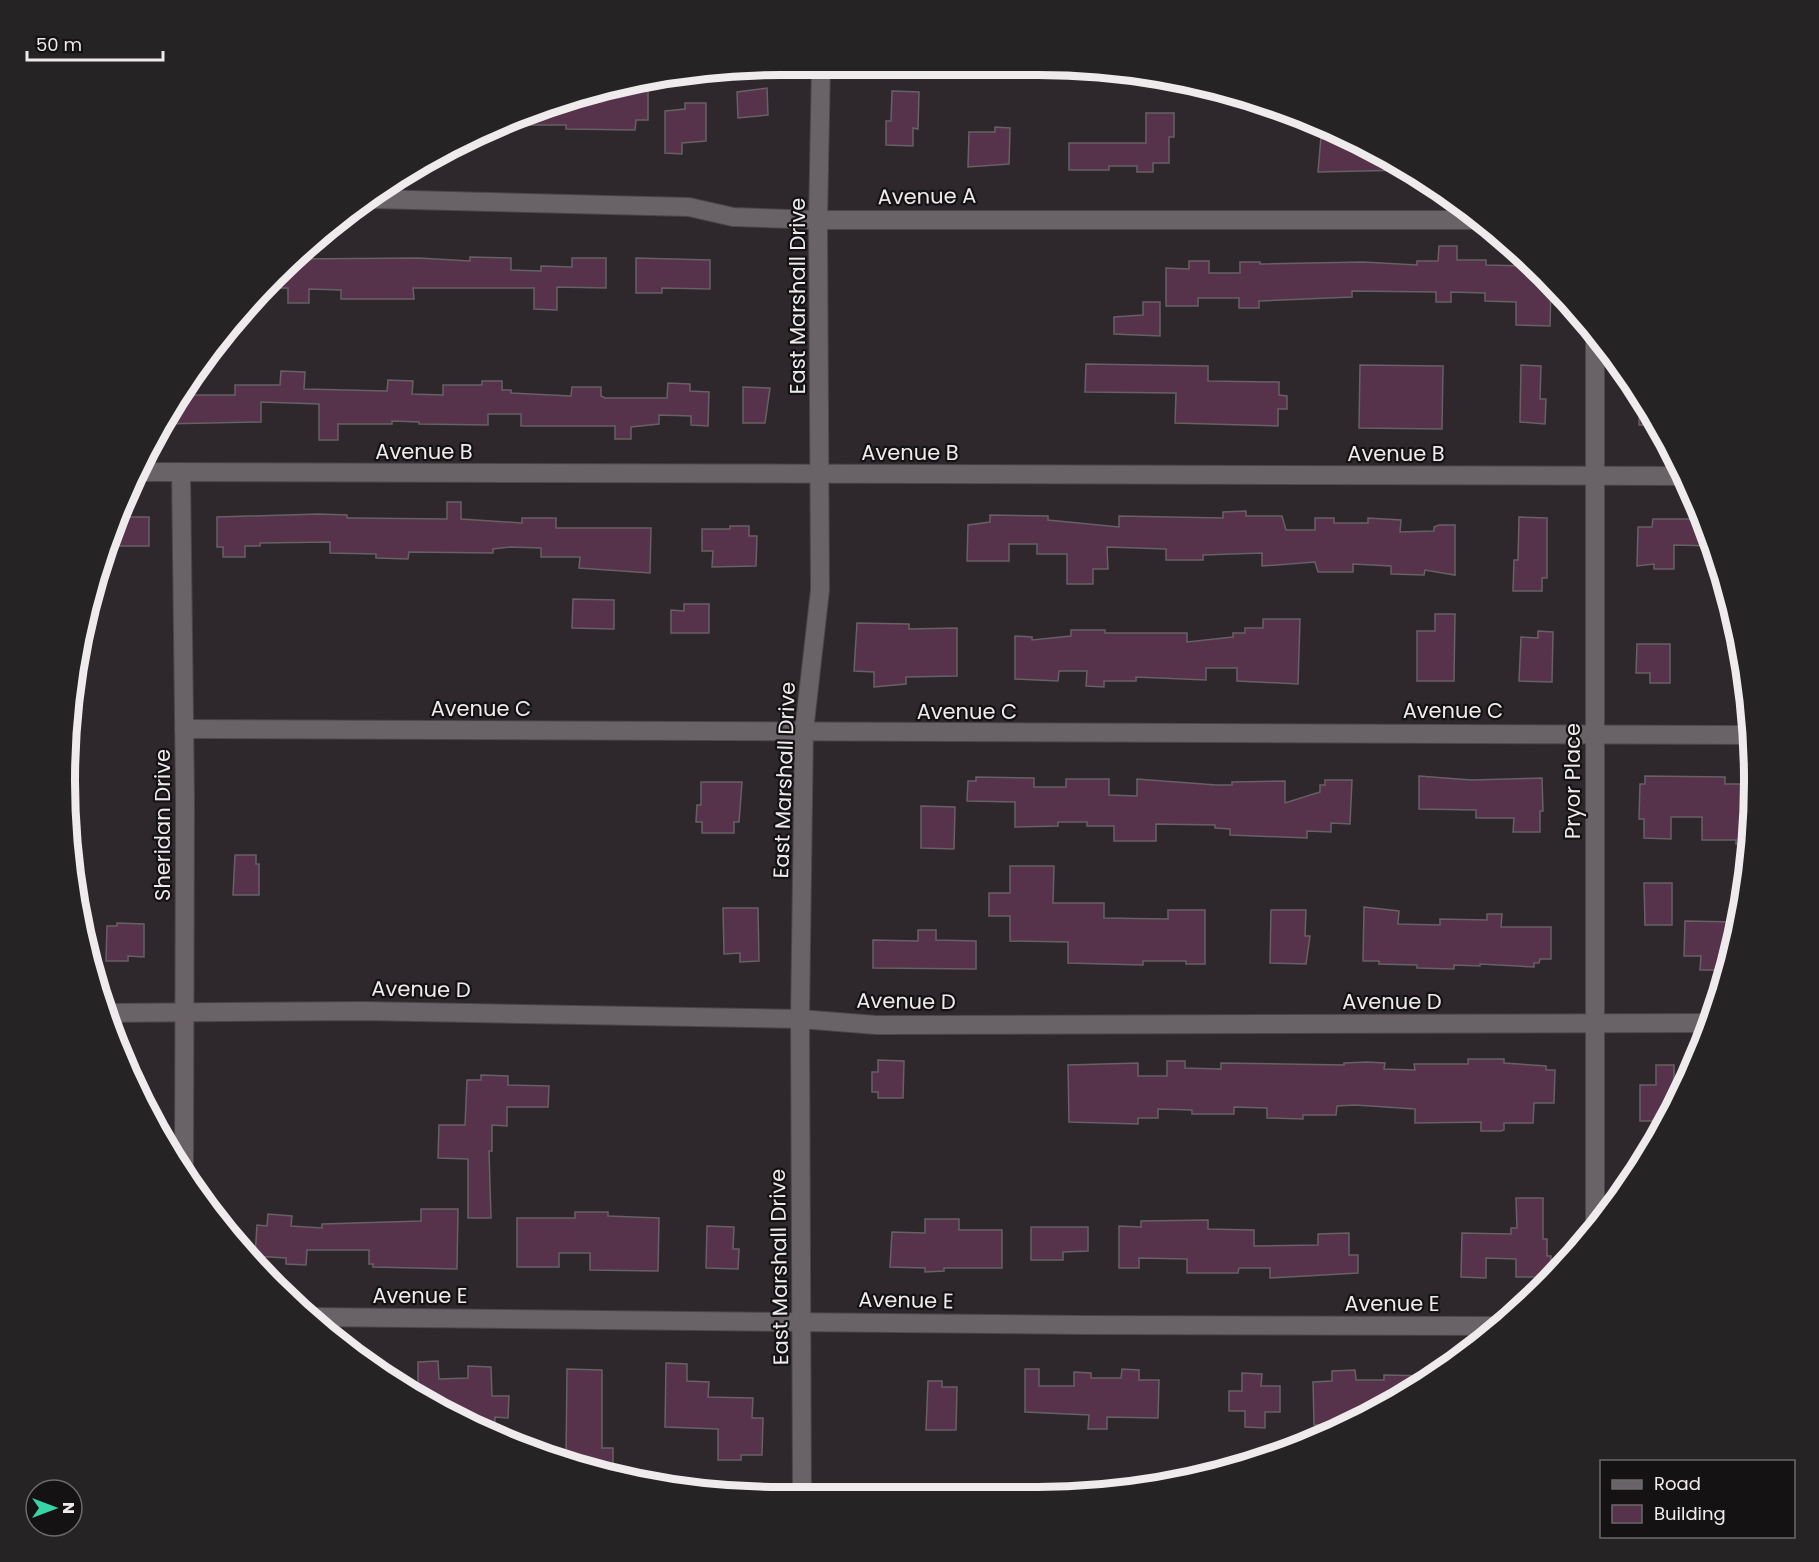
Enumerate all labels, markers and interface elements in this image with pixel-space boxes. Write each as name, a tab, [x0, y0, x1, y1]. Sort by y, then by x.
scale bar	[27, 24, 164, 62]
text: 50 m	[36, 32, 82, 57]
street label: Avenue A	[877, 181, 977, 211]
street label: East Marshall Drive	[783, 198, 812, 394]
street label: Avenue B	[375, 437, 473, 466]
street label: Avenue B	[861, 438, 959, 467]
street label: Avenue B	[1347, 439, 1445, 468]
street label: East Marshall Drive	[766, 681, 802, 879]
street label: Avenue C	[431, 694, 531, 723]
street label: Avenue C	[1403, 696, 1503, 725]
street label: Avenue C	[917, 697, 1017, 726]
street label: Pryor Place	[1558, 723, 1587, 839]
street label: Sheridan Drive	[148, 749, 177, 901]
street label: Avenue D	[371, 974, 471, 1004]
street label: Avenue D	[856, 986, 956, 1016]
street label: Avenue D	[1342, 987, 1442, 1016]
street label: East Marshall Drive	[763, 1169, 795, 1365]
street label: Avenue E	[372, 1281, 468, 1310]
street label: Avenue E	[858, 1285, 954, 1315]
street label: Avenue E	[1344, 1289, 1440, 1318]
legend	[1600, 1460, 1795, 1538]
text: Road	[1654, 1471, 1701, 1496]
north arrow	[24, 1478, 84, 1538]
text: Building	[1654, 1501, 1726, 1526]
text: N	[57, 1502, 80, 1514]

